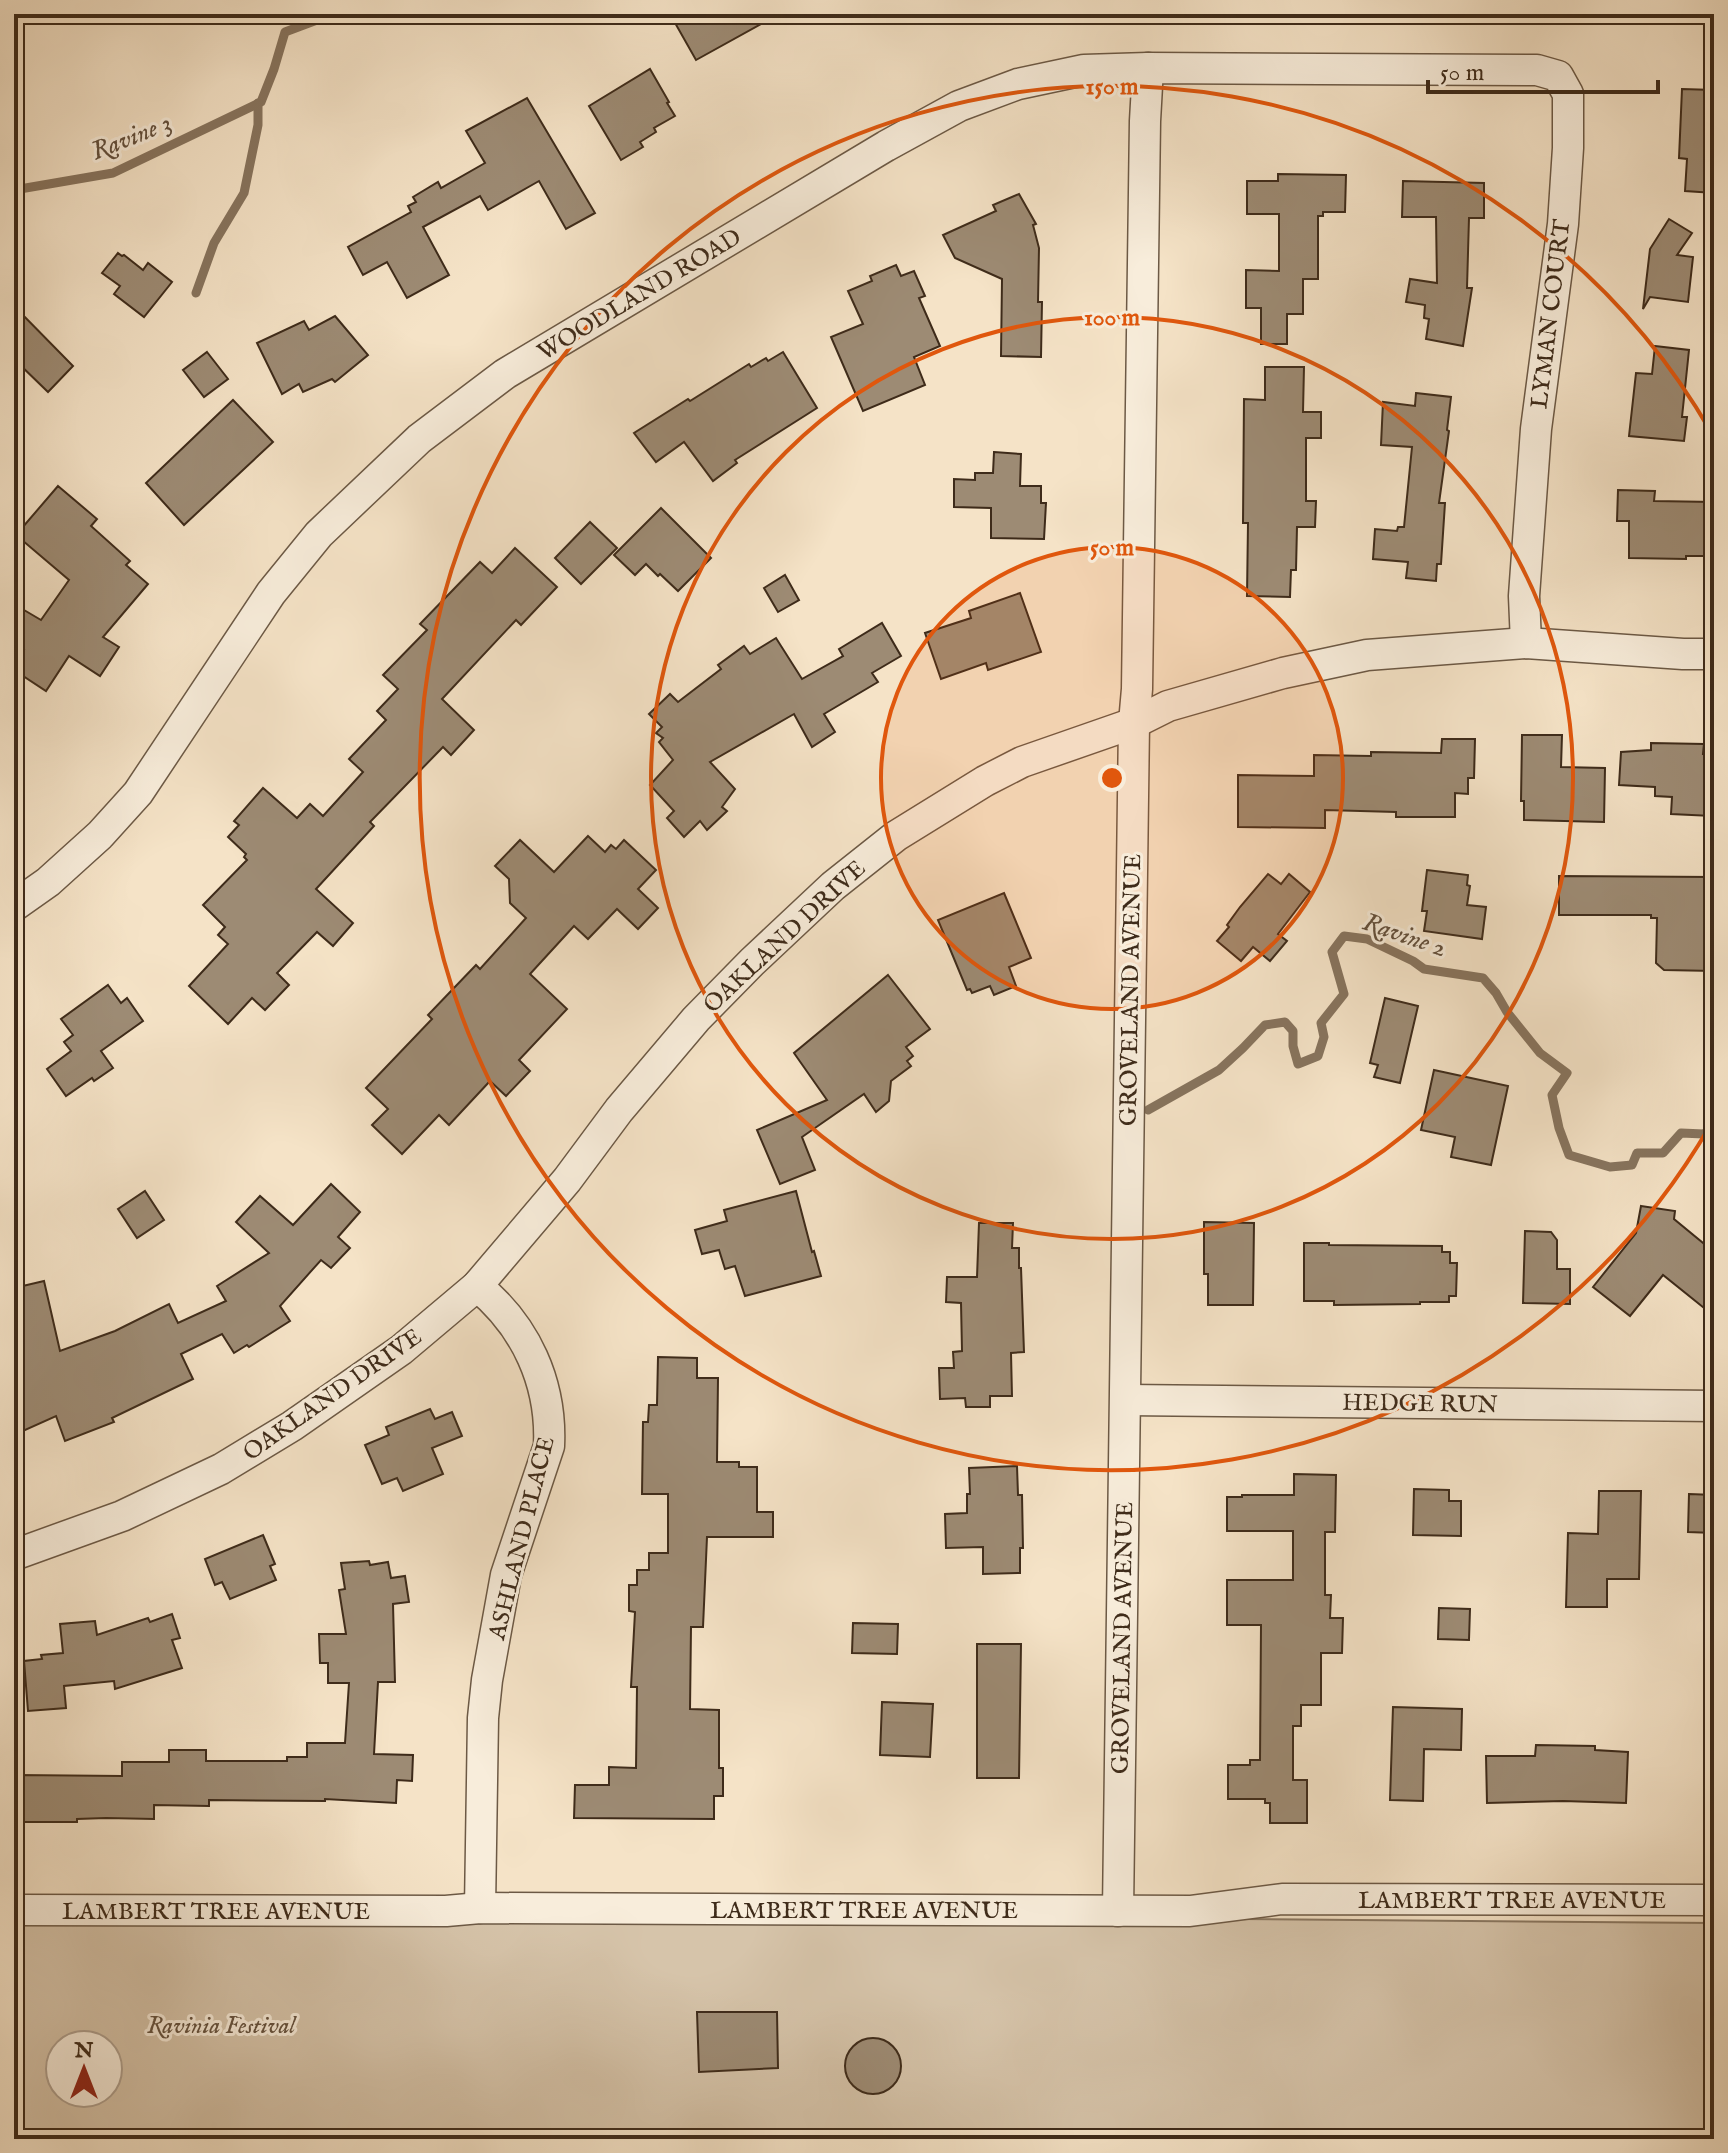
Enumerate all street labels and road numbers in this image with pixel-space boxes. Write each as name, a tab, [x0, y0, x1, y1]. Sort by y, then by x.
street label: LYMAN COURT	[1525, 217, 1579, 411]
street label: WOODLAND ROAD	[532, 222, 747, 368]
street label: OAKLAND DRIVE	[697, 854, 873, 1020]
street label: GROVELAND AVENUE	[1114, 854, 1149, 1126]
street label: OAKLAND DRIVE	[237, 1322, 428, 1469]
street label: HEDGE RUN	[1342, 1388, 1498, 1421]
street label: ASHLAND PLACE	[482, 1434, 563, 1644]
street label: GROVELAND AVENUE	[1106, 1502, 1141, 1774]
street label: LAMBERT TREE AVENUE	[1358, 1886, 1666, 1917]
street label: LAMBERT TREE AVENUE	[710, 1896, 1018, 1927]
street label: LAMBERT TREE AVENUE	[62, 1897, 370, 1928]

